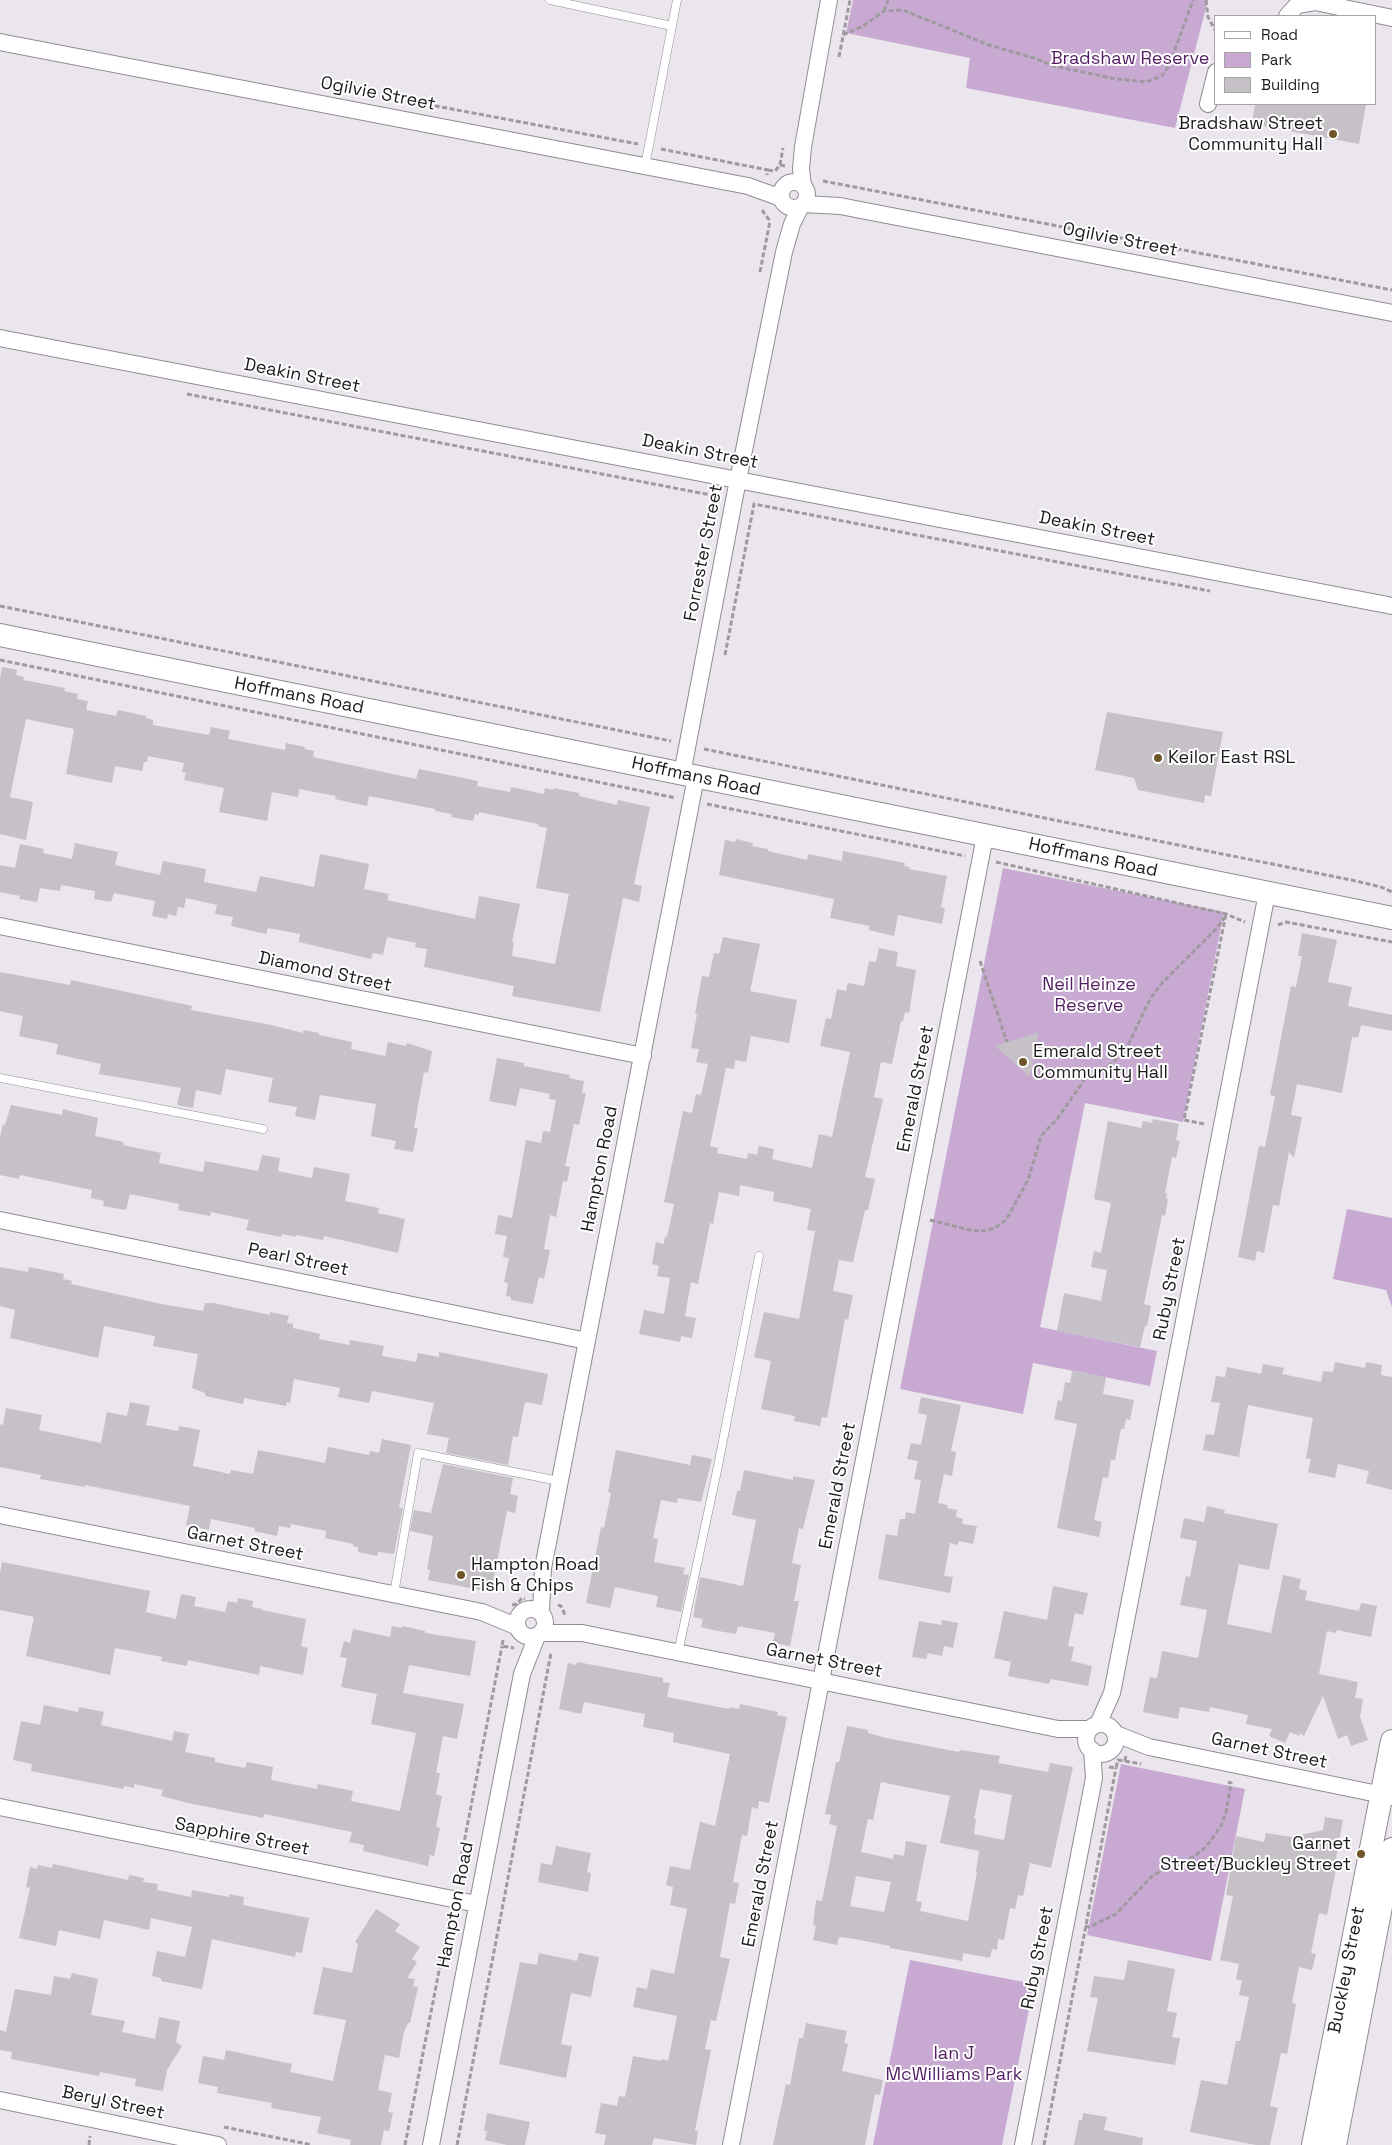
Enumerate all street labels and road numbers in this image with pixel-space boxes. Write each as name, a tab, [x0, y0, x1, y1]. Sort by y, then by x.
street label: Ogilvie Street	[319, 72, 437, 116]
street label: Ogilvie Street	[1061, 218, 1179, 262]
street label: Deakin Street	[242, 354, 362, 398]
street label: Deakin Street	[640, 430, 760, 474]
street label: Forrester Street	[680, 483, 728, 623]
street label: Deakin Street	[1037, 507, 1157, 551]
street label: Hoffmans Road	[232, 673, 366, 719]
street label: Hoffmans Road	[629, 753, 763, 801]
street label: Hoffmans Road	[1026, 834, 1160, 882]
street label: Diamond Street	[256, 947, 394, 997]
street label: Emerald Street	[893, 1024, 939, 1154]
street label: Hampton Road	[577, 1104, 623, 1234]
street label: Ruby Street	[1149, 1236, 1191, 1342]
street label: Pearl Street	[246, 1239, 350, 1281]
street label: Emerald Street	[815, 1421, 861, 1551]
street label: Garnet Street	[185, 1522, 305, 1566]
street label: Garnet Street	[764, 1639, 884, 1683]
street label: Garnet Street	[1209, 1728, 1329, 1774]
street label: Sapphire Street	[173, 1813, 311, 1861]
street label: Emerald Street	[738, 1819, 784, 1949]
street label: Hampton Road	[433, 1840, 479, 1970]
street label: Ruby Street	[1017, 1905, 1059, 2011]
street label: Buckley Street	[1324, 1905, 1370, 2035]
street label: Beryl Street	[60, 2082, 166, 2124]

